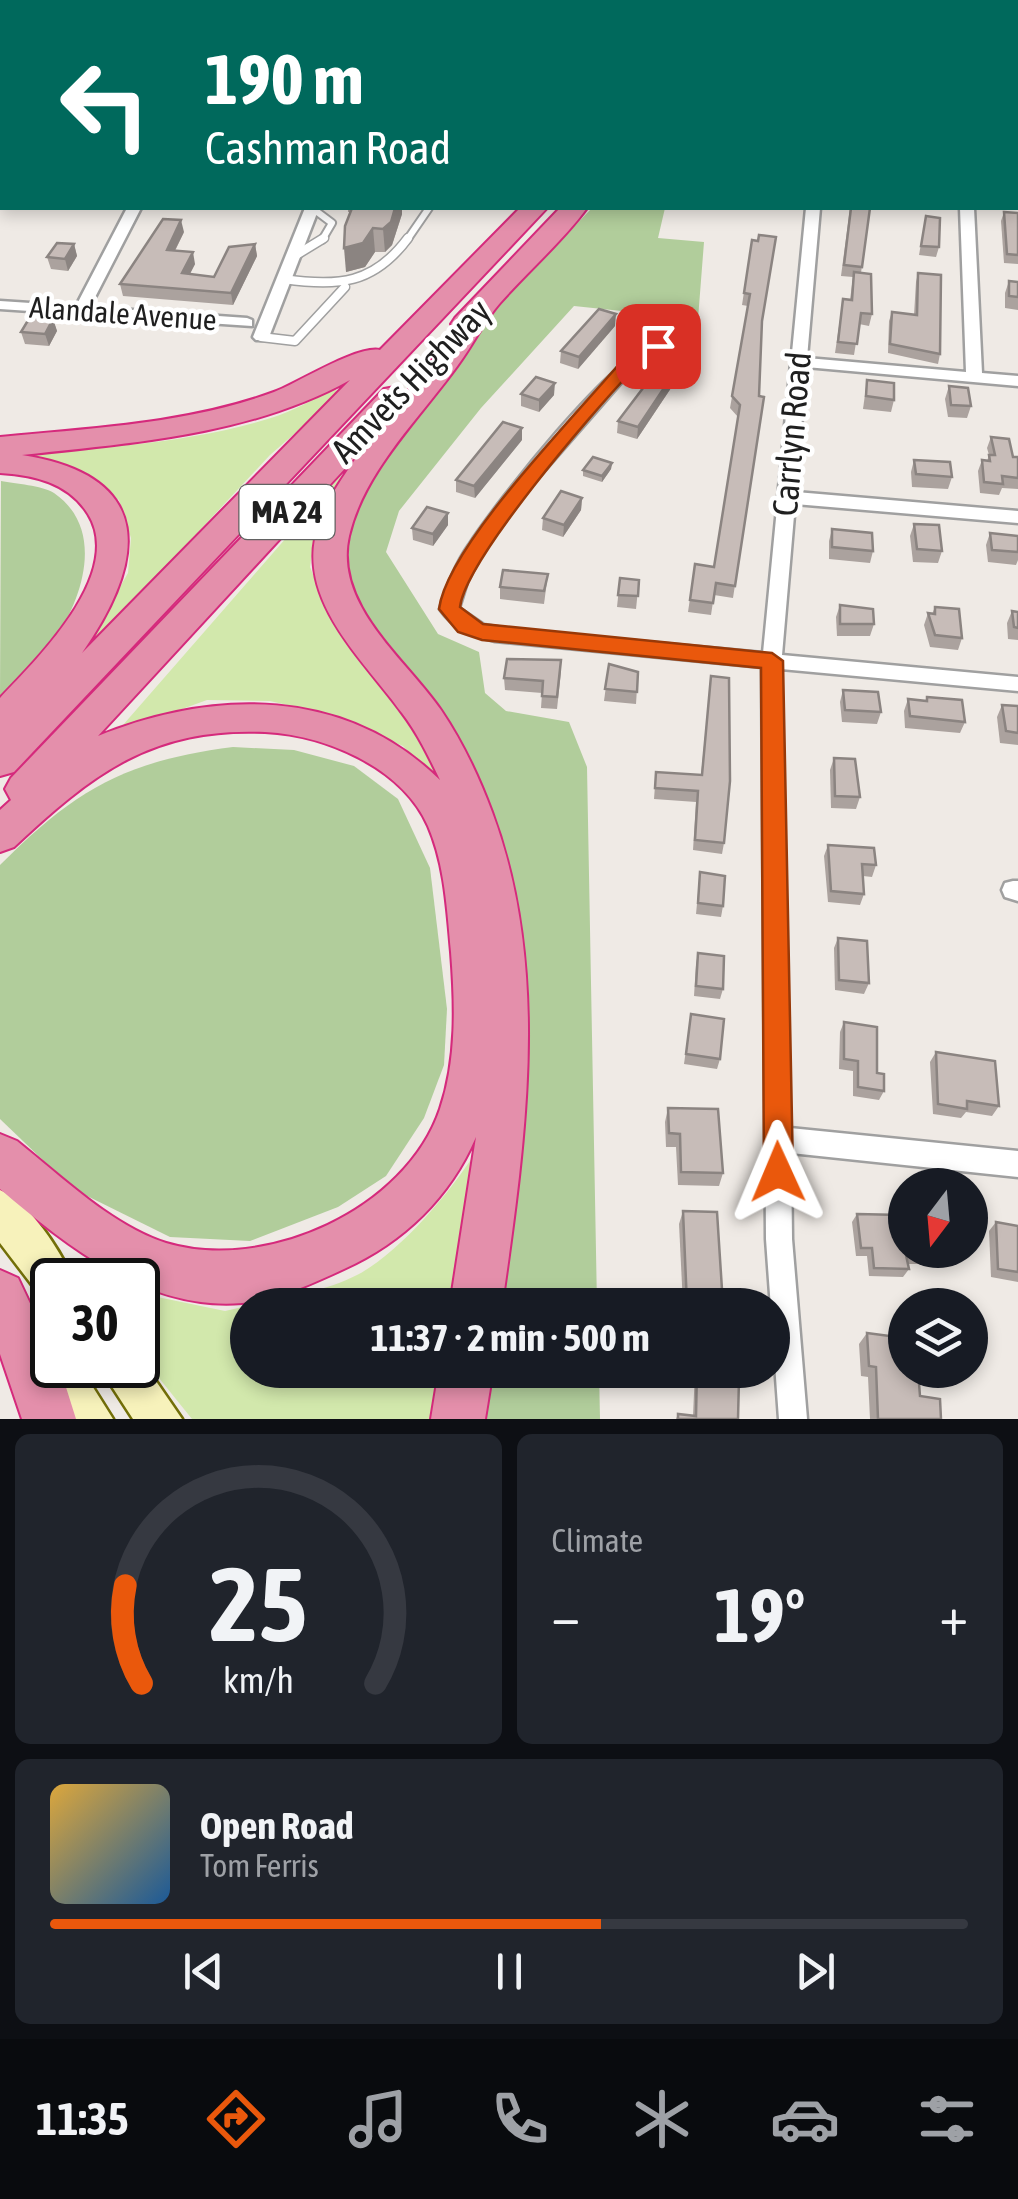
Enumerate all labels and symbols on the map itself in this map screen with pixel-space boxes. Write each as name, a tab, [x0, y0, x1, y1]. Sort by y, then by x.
street label: Alandale Avenue	[28, 289, 218, 337]
street label: Amvets Highway	[323, 290, 498, 470]
pin	[616, 304, 701, 389]
street label: Carrlyn Road	[764, 350, 818, 518]
road number: MA 24	[240, 485, 334, 539]
position arrow	[726, 1120, 830, 1224]
north arrow	[888, 1168, 988, 1268]
speed limit sign: 30	[30, 1258, 160, 1388]

